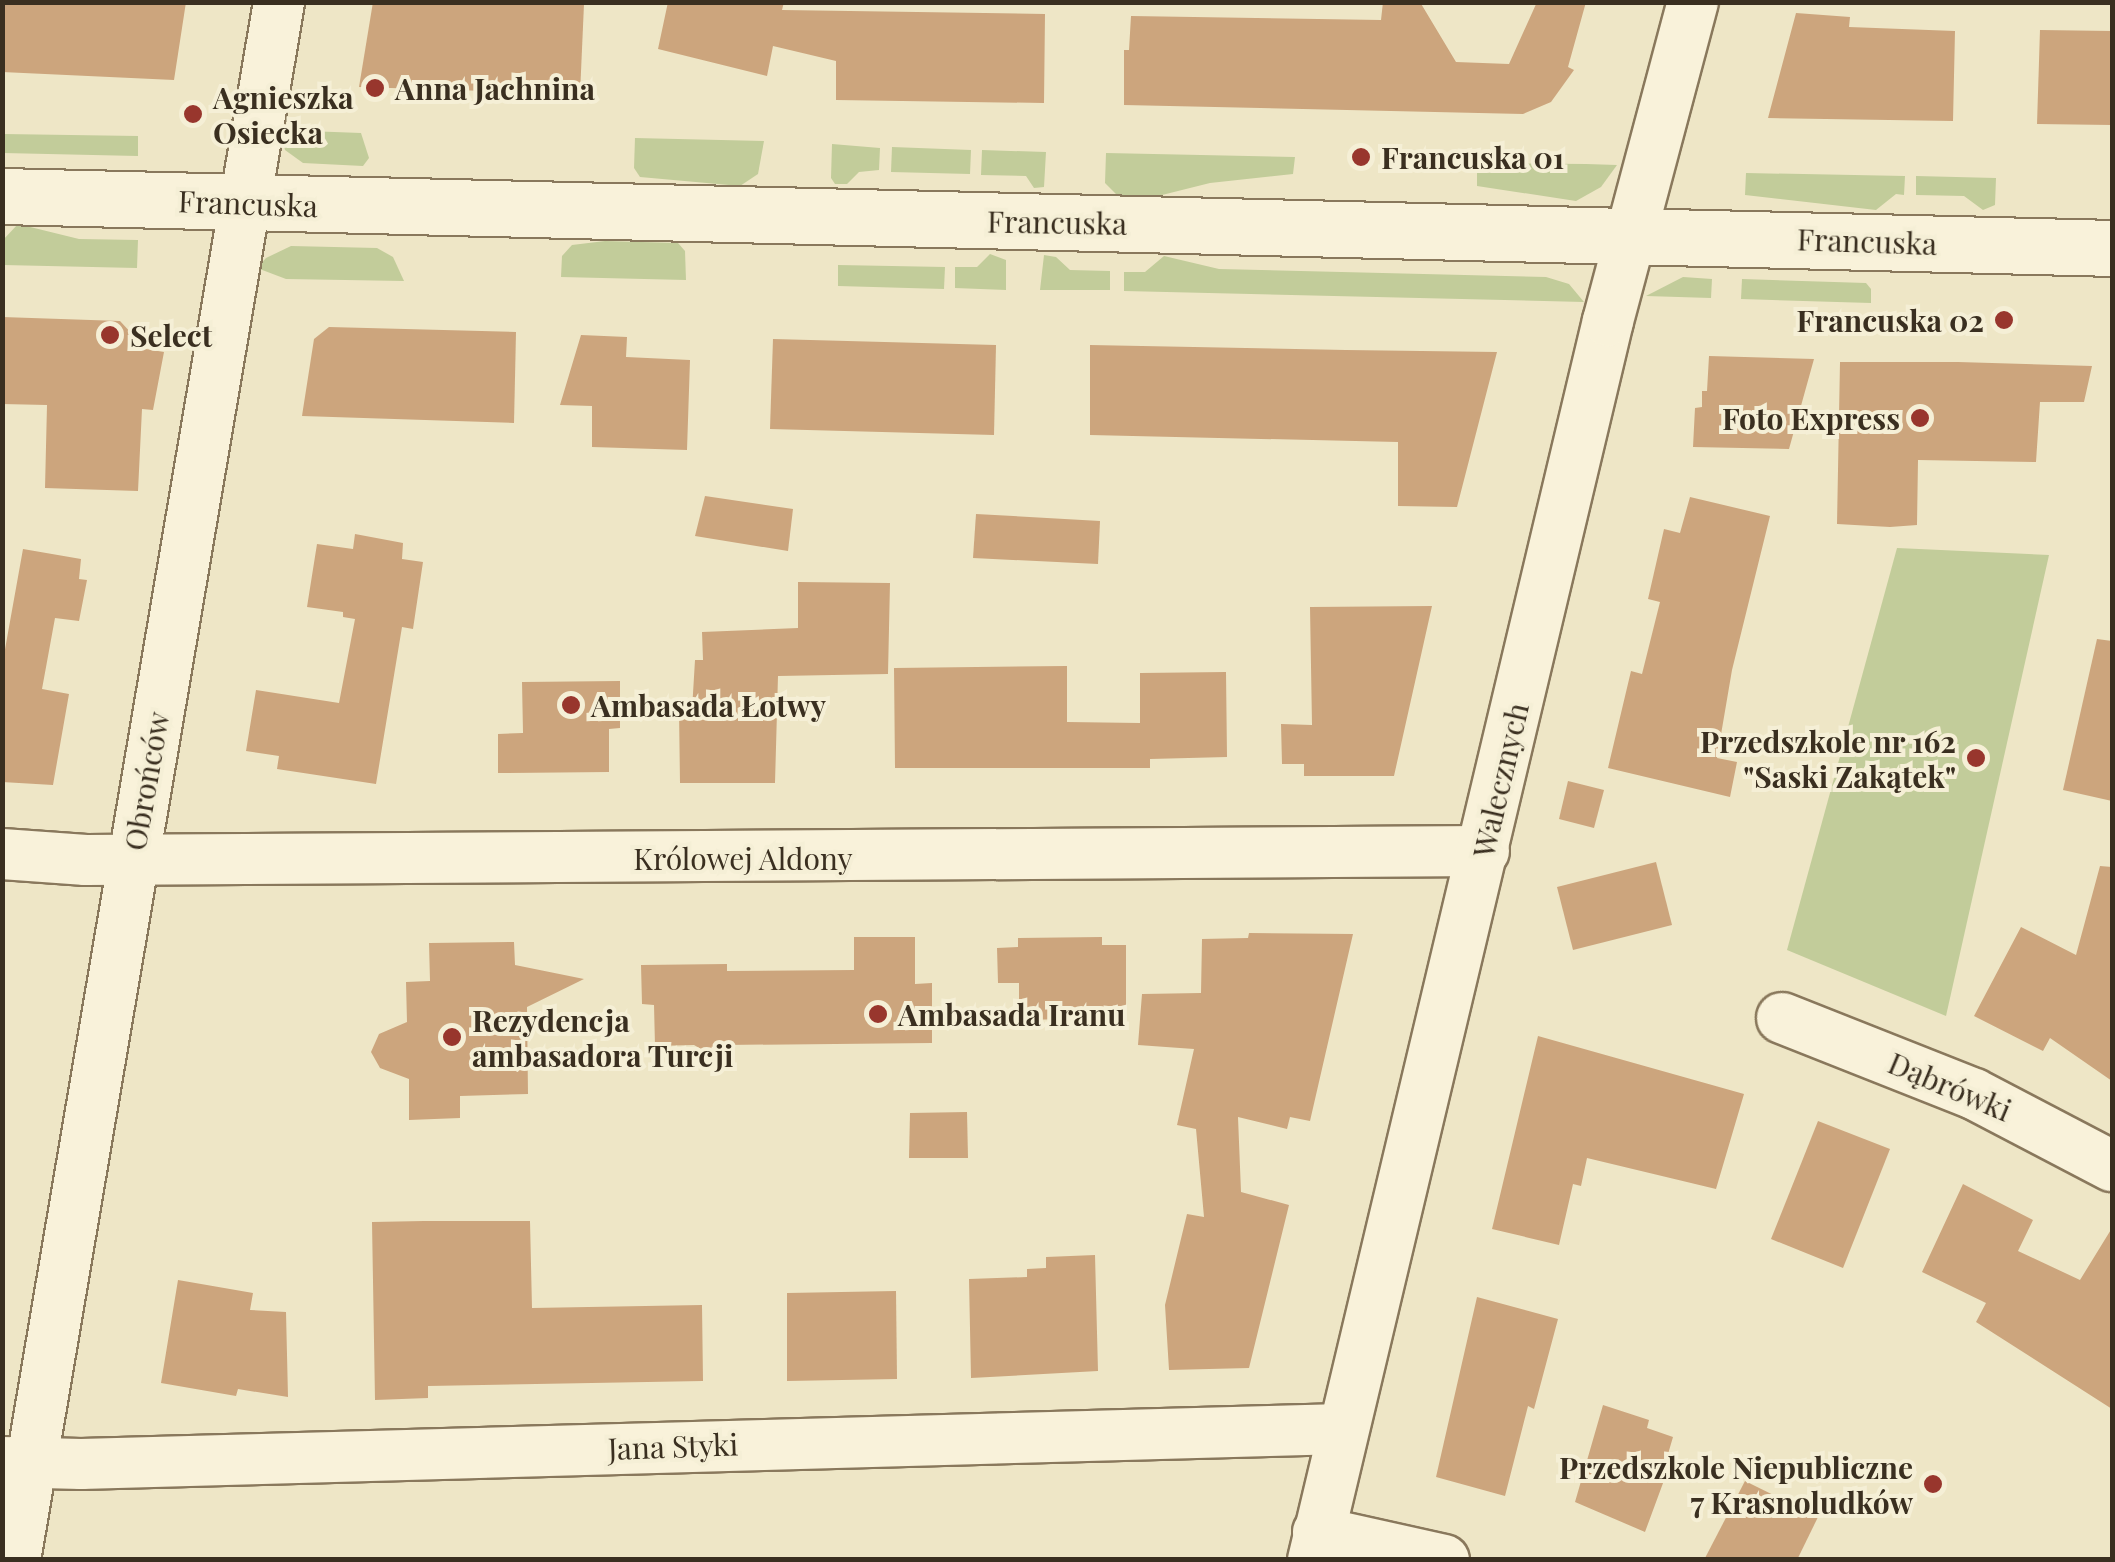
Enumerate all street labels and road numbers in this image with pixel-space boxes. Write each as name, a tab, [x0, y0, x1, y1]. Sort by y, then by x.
street label: Francuska	[177, 183, 319, 223]
street label: Francuska	[987, 203, 1127, 241]
street label: Francuska	[1796, 221, 1938, 261]
street label: Walecznych	[1465, 699, 1535, 861]
street label: Obrońców	[116, 709, 176, 853]
street label: Królowej Aldony	[633, 840, 853, 876]
street label: Dąbrówki	[1883, 1044, 2017, 1128]
street label: Jana Styki	[607, 1426, 739, 1466]

